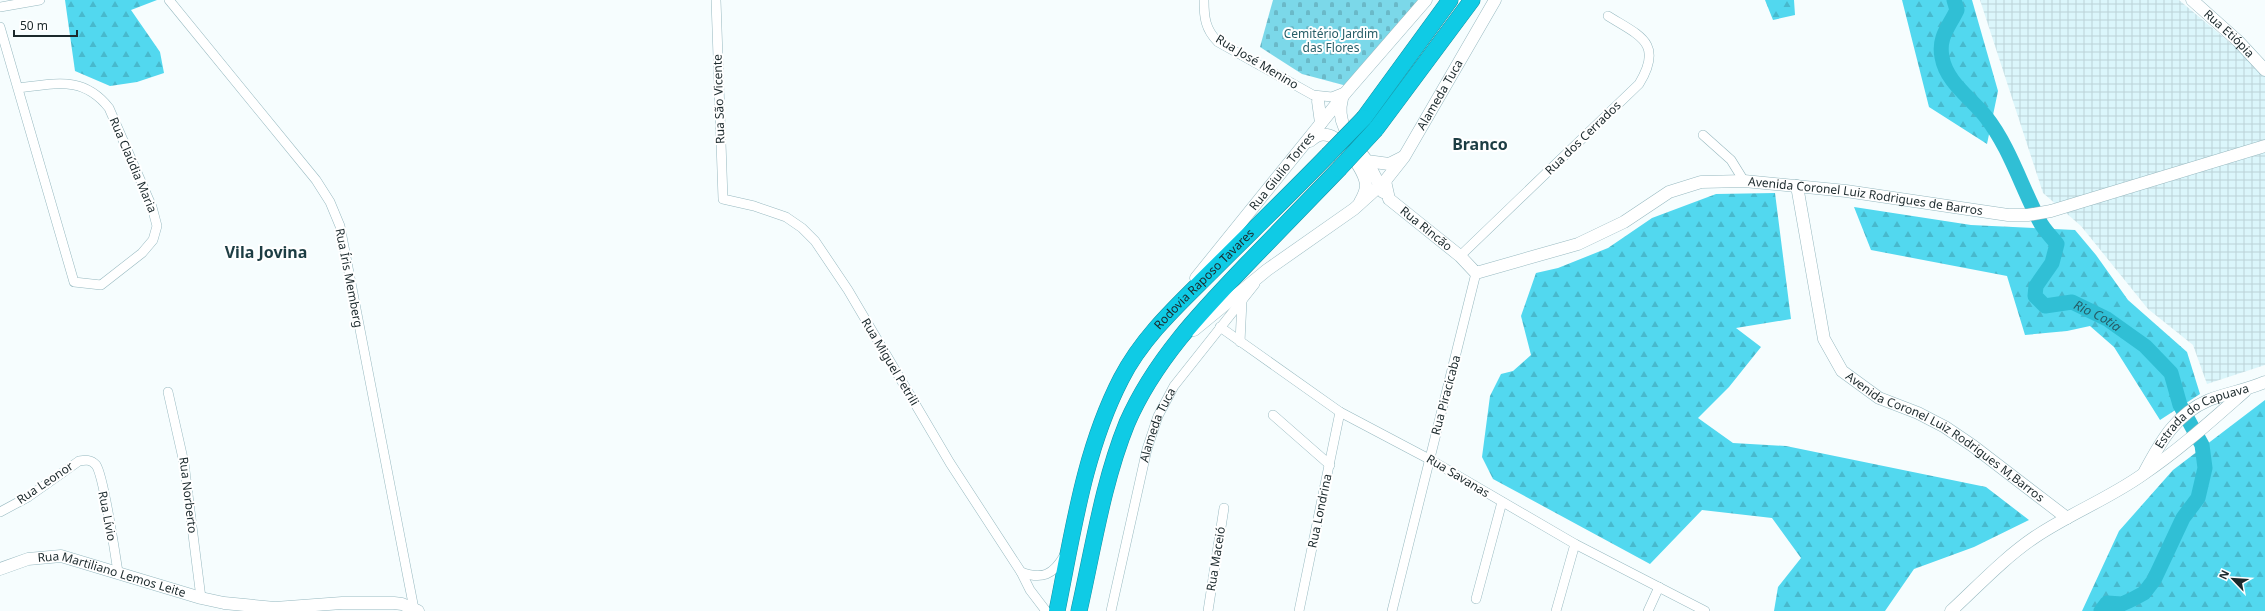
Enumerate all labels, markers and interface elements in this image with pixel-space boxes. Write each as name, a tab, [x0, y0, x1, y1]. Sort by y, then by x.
street label: Rua Etiópia	[2200, 5, 2258, 61]
scale bar	[14, 12, 77, 38]
text: 50 m	[20, 17, 48, 34]
park label: Cemitério Jardim das Flores	[1284, 25, 1378, 56]
street label: Rua José Menino	[1213, 30, 1302, 93]
street label: Rua São Vicente	[708, 54, 729, 144]
street label: Alameda Tuca	[1413, 56, 1467, 133]
street label: Rua dos Cerrados	[1541, 97, 1624, 178]
street label: Rua Claúdia Maria	[106, 114, 161, 215]
street label: Rua Giulio Torres	[1245, 128, 1319, 214]
district label: Branco	[1452, 133, 1508, 155]
street label: Avenida Coronel Luiz Rodrigues de Barros	[1747, 172, 1984, 219]
street label: Rua Rincão	[1397, 202, 1456, 255]
street label: Rodovia Raposo Tavares	[1150, 225, 1258, 333]
street label: Rua Íris Memberg	[332, 227, 367, 329]
district label: Vila Jovina	[225, 241, 307, 263]
water label: Rio Cotia	[2071, 295, 2126, 336]
street label: Rua Miguel Petrili	[858, 315, 923, 409]
street label: Rua Piracicaba	[1427, 353, 1464, 437]
street label: Avenida Coronel Luiz Rodrigues M,Barros	[1842, 367, 2048, 506]
street label: Estrada do Capuava	[2151, 379, 2251, 452]
street label: Alameda Tuca	[1135, 385, 1179, 464]
street label: Rua Savanas	[1424, 450, 1493, 501]
street label: Rua Norberto	[175, 456, 202, 534]
street label: Rua Leonor	[13, 457, 76, 508]
street label: Rua Londrina	[1303, 472, 1336, 549]
street label: Rua Lívio	[94, 489, 121, 542]
street label: Rua Maceió	[1202, 525, 1229, 592]
street label: Rua Martiliano Lemos Leite	[37, 547, 188, 601]
north arrow	[2213, 559, 2253, 599]
text: N	[2215, 567, 2232, 582]

